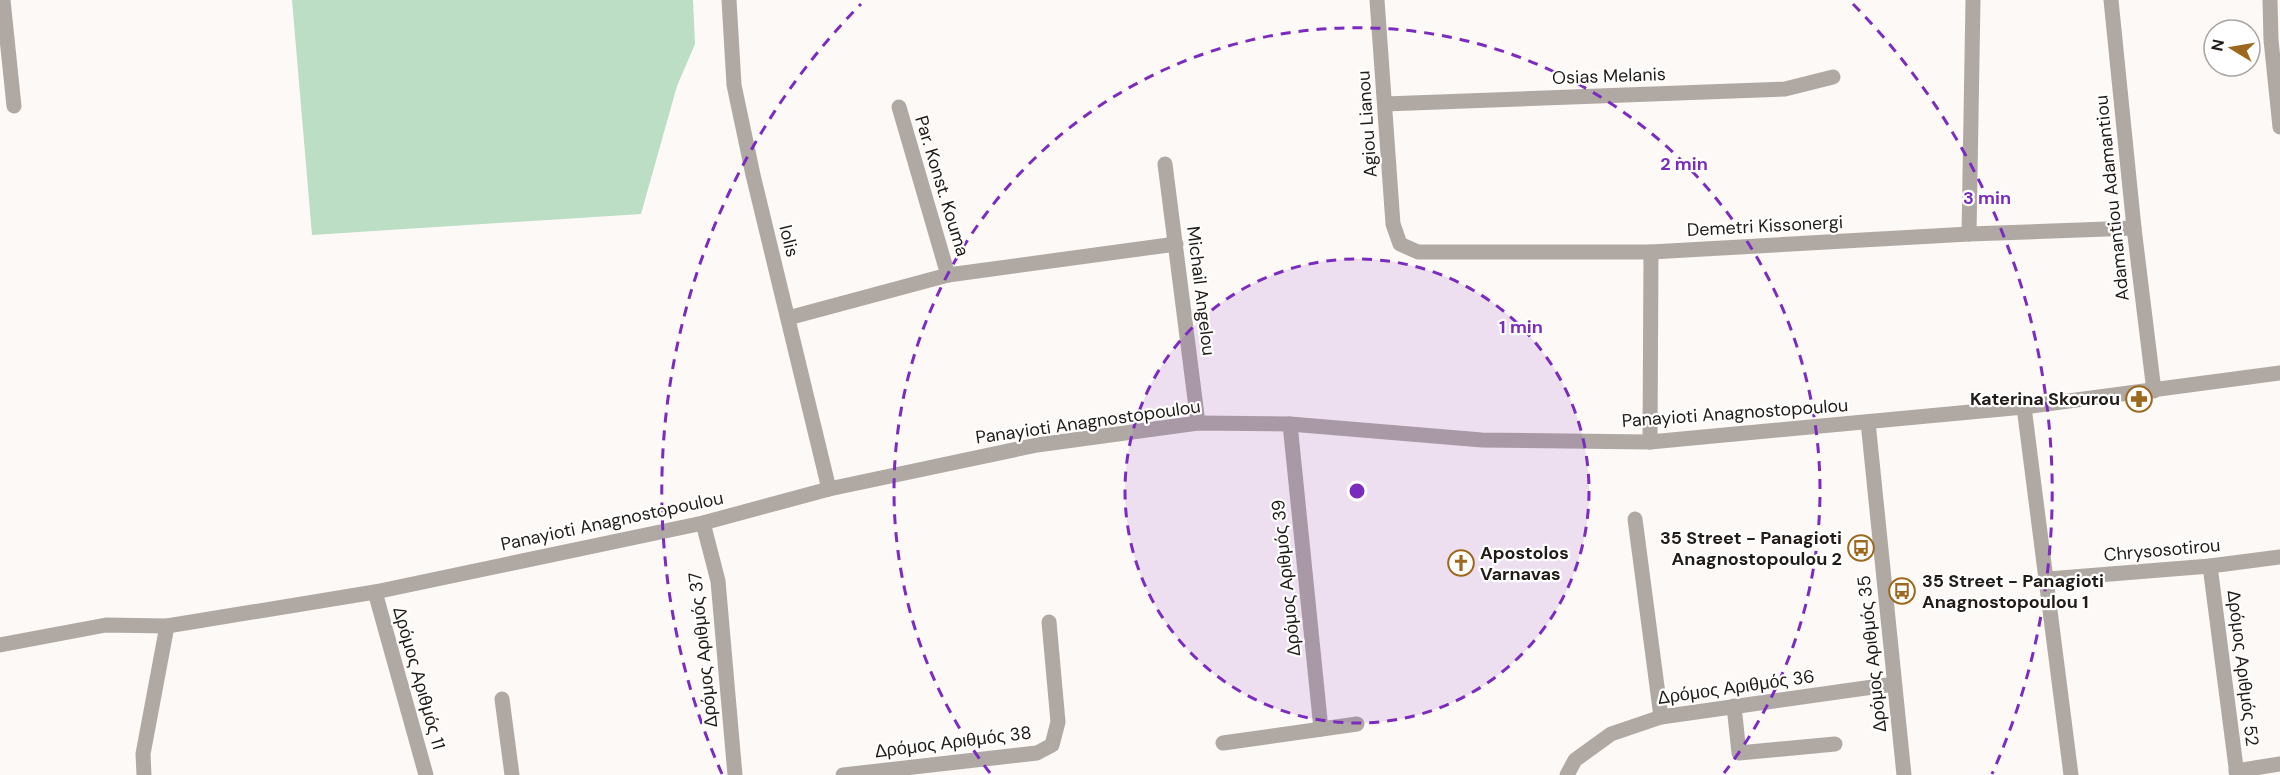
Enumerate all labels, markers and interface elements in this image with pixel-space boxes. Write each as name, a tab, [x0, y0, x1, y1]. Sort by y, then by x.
north arrow	[2202, 18, 2262, 78]
text: N	[2206, 38, 2229, 53]
street label: Osias Melanis	[1552, 62, 1666, 90]
street label: Agiou Lianou	[1351, 70, 1383, 178]
street label: Adamantiou Adamantiou	[2089, 94, 2135, 302]
street label: Par. Konst. Kouma	[909, 113, 975, 259]
text: 2 min	[1660, 152, 1708, 176]
text: 3 min	[1963, 186, 2011, 210]
street label: Demetri Kissonergi	[1686, 210, 1844, 242]
street label: Iolis	[773, 222, 805, 260]
street label: Michail Angelou	[1181, 225, 1221, 357]
text: 1 min	[1499, 315, 1543, 339]
pharmacy icon: Katerina Skourou	[2124, 384, 2154, 414]
place label: Katerina Skourou	[1970, 387, 2120, 411]
street label: Panayioti Anagnostopoulou	[1621, 393, 1849, 433]
street label: Panayioti Anagnostopoulou	[974, 394, 1202, 450]
centre of rings	[1347, 481, 1367, 501]
street label: Panayioti Anagnostopoulou	[498, 486, 726, 556]
street label: Δρόμος Αριθμός 39	[1266, 498, 1306, 658]
place label: 35 Street - Panagioti Anagnostopoulou 2	[1660, 526, 1842, 571]
bus stop icon: 35 Street - Panagioti Anagnostopoulou 2	[1846, 533, 1876, 563]
street label: Chrysosotirou	[2103, 533, 2221, 567]
place label: Apostolos Varnavas	[1480, 541, 1569, 586]
church icon: Apostolos Varnavas	[1446, 548, 1476, 578]
place label: 35 Street - Panagioti Anagnostopoulou 1	[1922, 569, 2104, 614]
street label: Δρόμος Αριθμός 37	[683, 571, 723, 729]
street label: Δρόμος Αριθμός 35	[1852, 574, 1892, 734]
bus stop icon: 35 Street - Panagioti Anagnostopoulou 1	[1887, 576, 1917, 606]
street label: Δρόμος Αριθμός 52	[2222, 588, 2264, 748]
street label: Δρόμος Αριθμός 11	[387, 604, 451, 752]
street label: Δρόμος Αριθμός 36	[1656, 664, 1816, 710]
street label: Δρόμος Αριθμός 38	[873, 720, 1033, 764]

